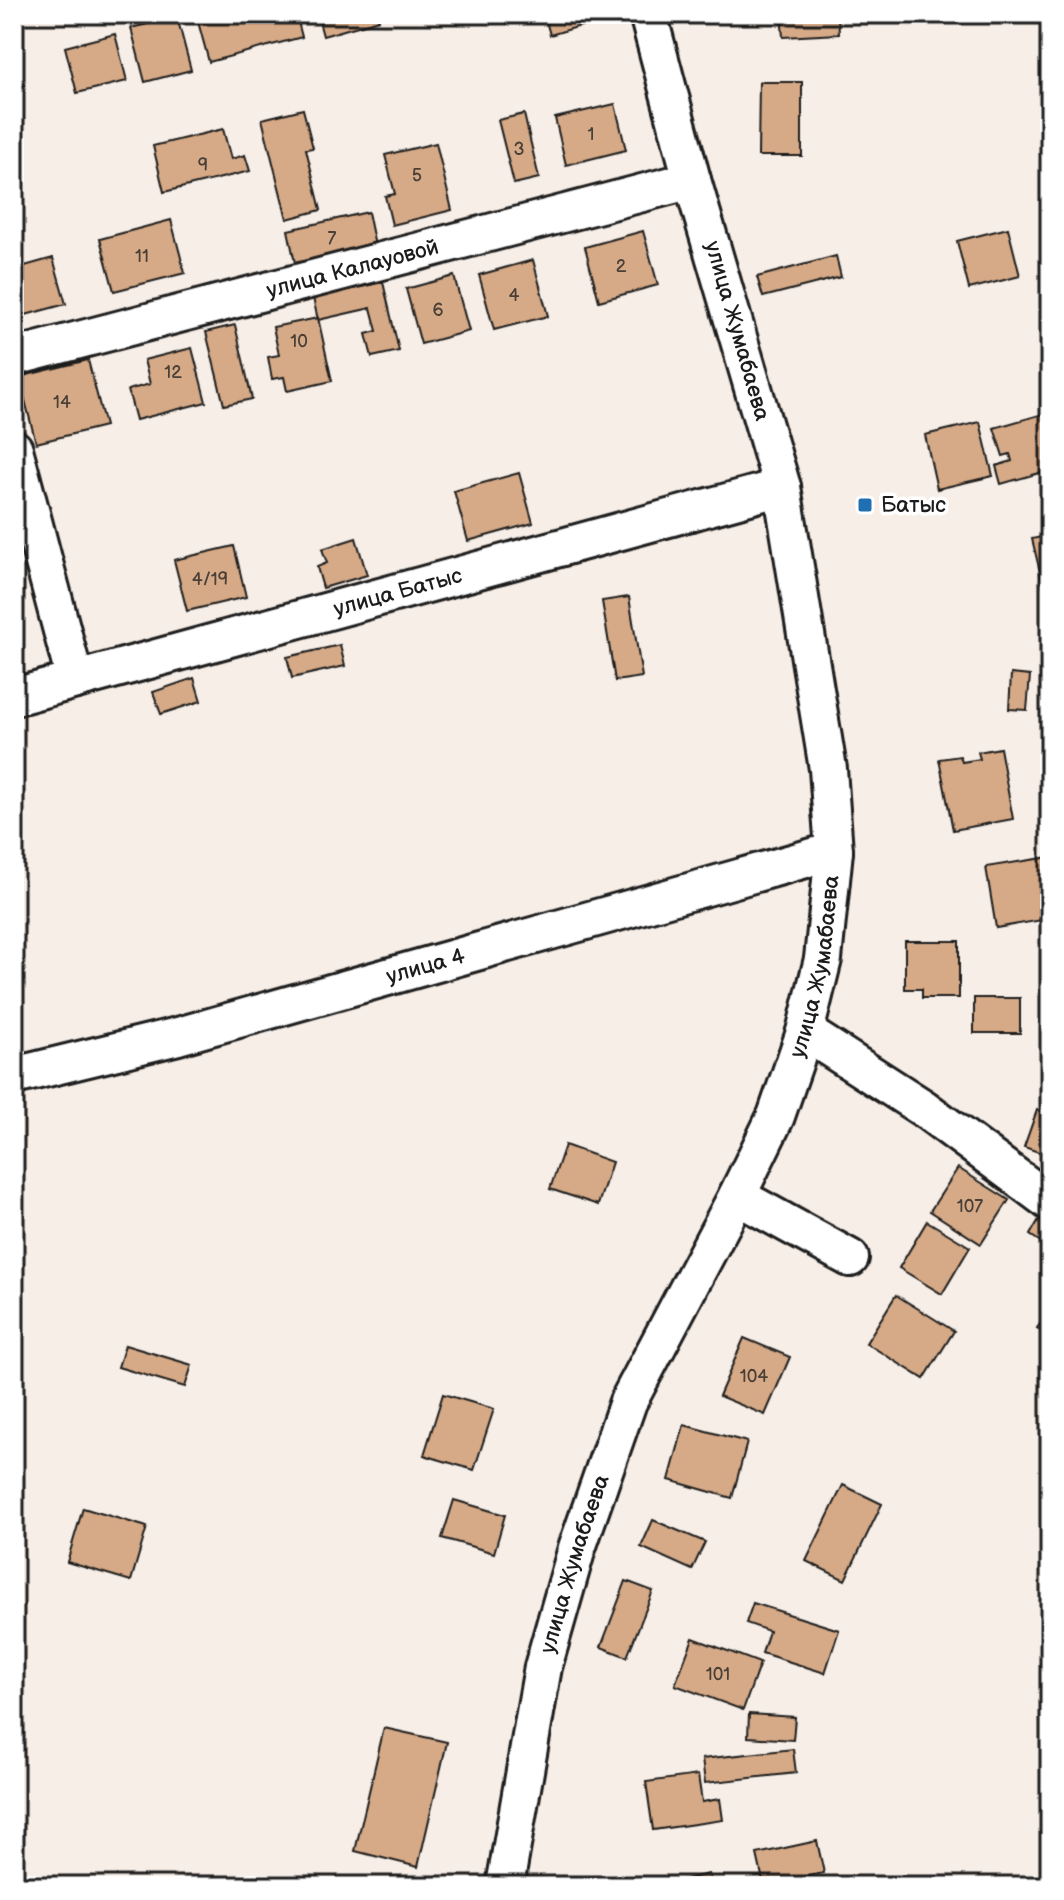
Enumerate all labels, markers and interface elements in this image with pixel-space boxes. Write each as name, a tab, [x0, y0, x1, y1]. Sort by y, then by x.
house number: 1	[588, 124, 594, 145]
house number: 3	[513, 139, 525, 160]
house number: 9	[198, 155, 208, 176]
house number: 5	[412, 165, 422, 186]
house number: 7	[328, 228, 337, 249]
street label: улица Калауовой	[264, 233, 442, 304]
street label: улица Жумабаева	[698, 238, 776, 424]
house number: 11	[135, 246, 149, 267]
house number: 2	[616, 256, 627, 277]
house number: 4	[509, 285, 520, 306]
house number: 6	[433, 300, 444, 321]
house number: 10	[290, 331, 308, 352]
house number: 12	[164, 362, 182, 383]
house number: 14	[53, 392, 71, 413]
place label: Батыс	[881, 492, 946, 519]
marker: Батыс	[856, 496, 874, 514]
street label: улица Батыс	[331, 562, 465, 622]
house number: 4/19	[192, 569, 228, 590]
street label: улица Жумабаева	[784, 874, 845, 1061]
street label: улица 4	[383, 942, 468, 990]
house number: 107	[957, 1196, 983, 1217]
house number: 104	[740, 1366, 768, 1387]
street label: улица Жумабаева	[534, 1471, 615, 1656]
house number: 101	[706, 1664, 730, 1685]

